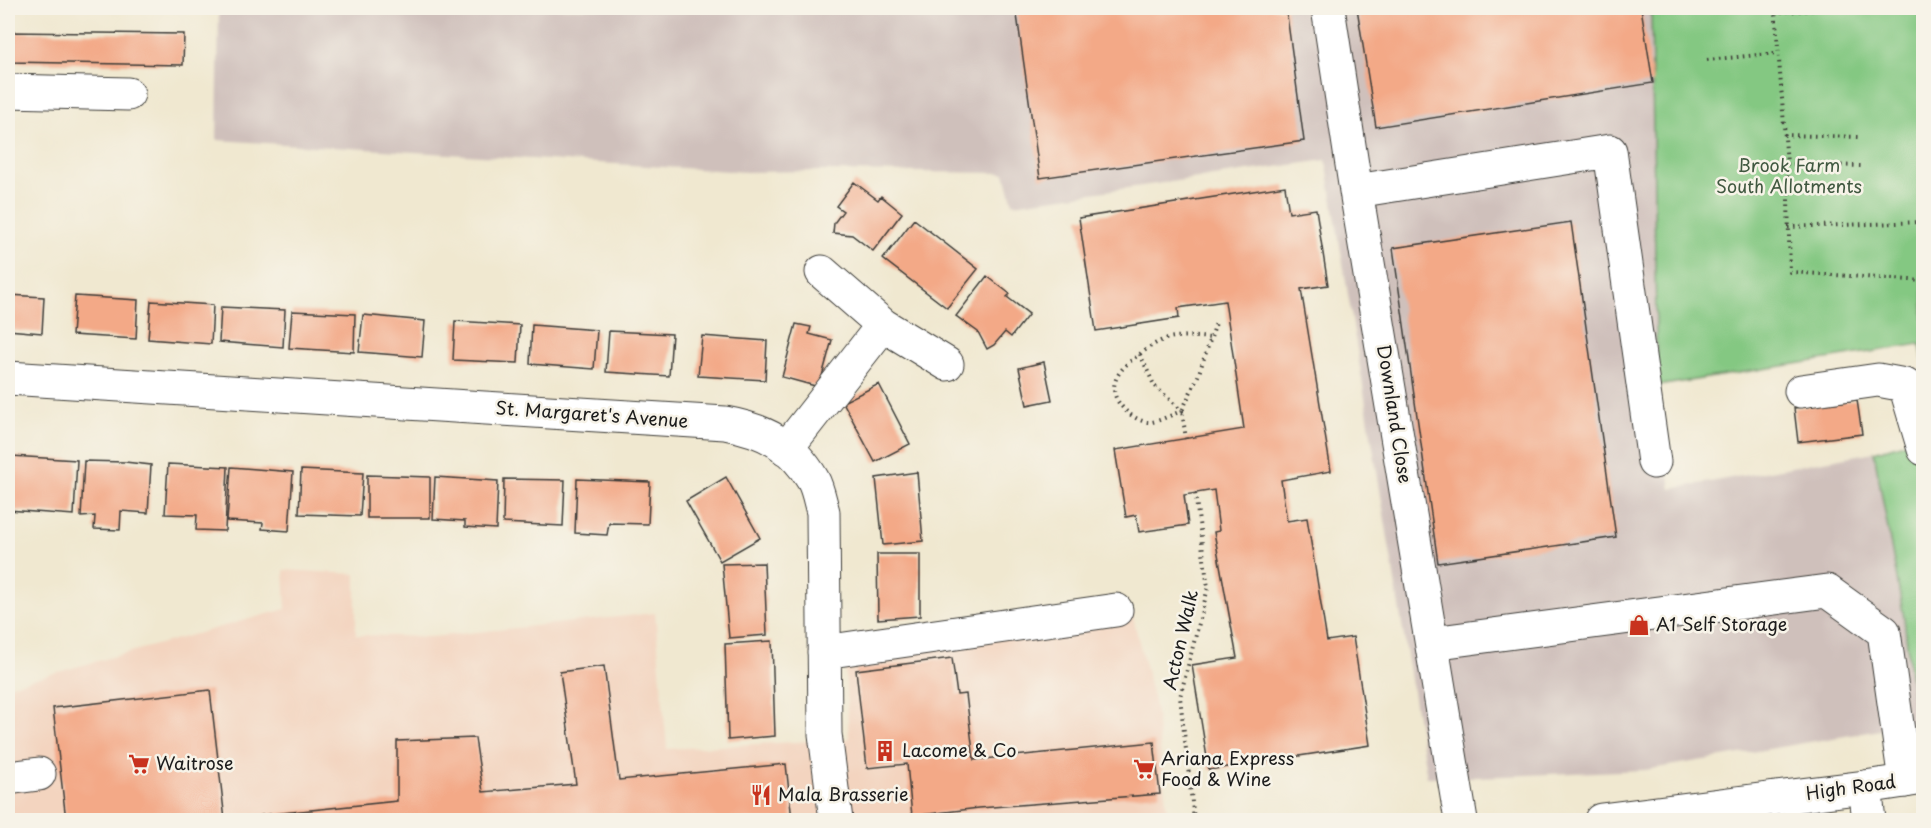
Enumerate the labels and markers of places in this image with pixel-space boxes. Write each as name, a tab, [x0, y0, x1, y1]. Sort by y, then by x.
place label: A1 Self Storage	[1656, 610, 1787, 637]
shop icon: A1 Self Storage	[1627, 613, 1651, 637]
place label: Lacome & Co	[902, 736, 1016, 763]
building icon: Lacome & Co	[873, 739, 897, 763]
place label: Ariana Express Food & Wine	[1161, 744, 1294, 792]
place label: Waitrose	[156, 749, 233, 776]
supermarket icon: Waitrose	[127, 752, 151, 776]
supermarket icon: Ariana Express Food & Wine	[1132, 757, 1156, 781]
place label: Mala Brasserie	[778, 780, 909, 807]
restaurant icon: Mala Brasserie	[749, 783, 773, 807]

